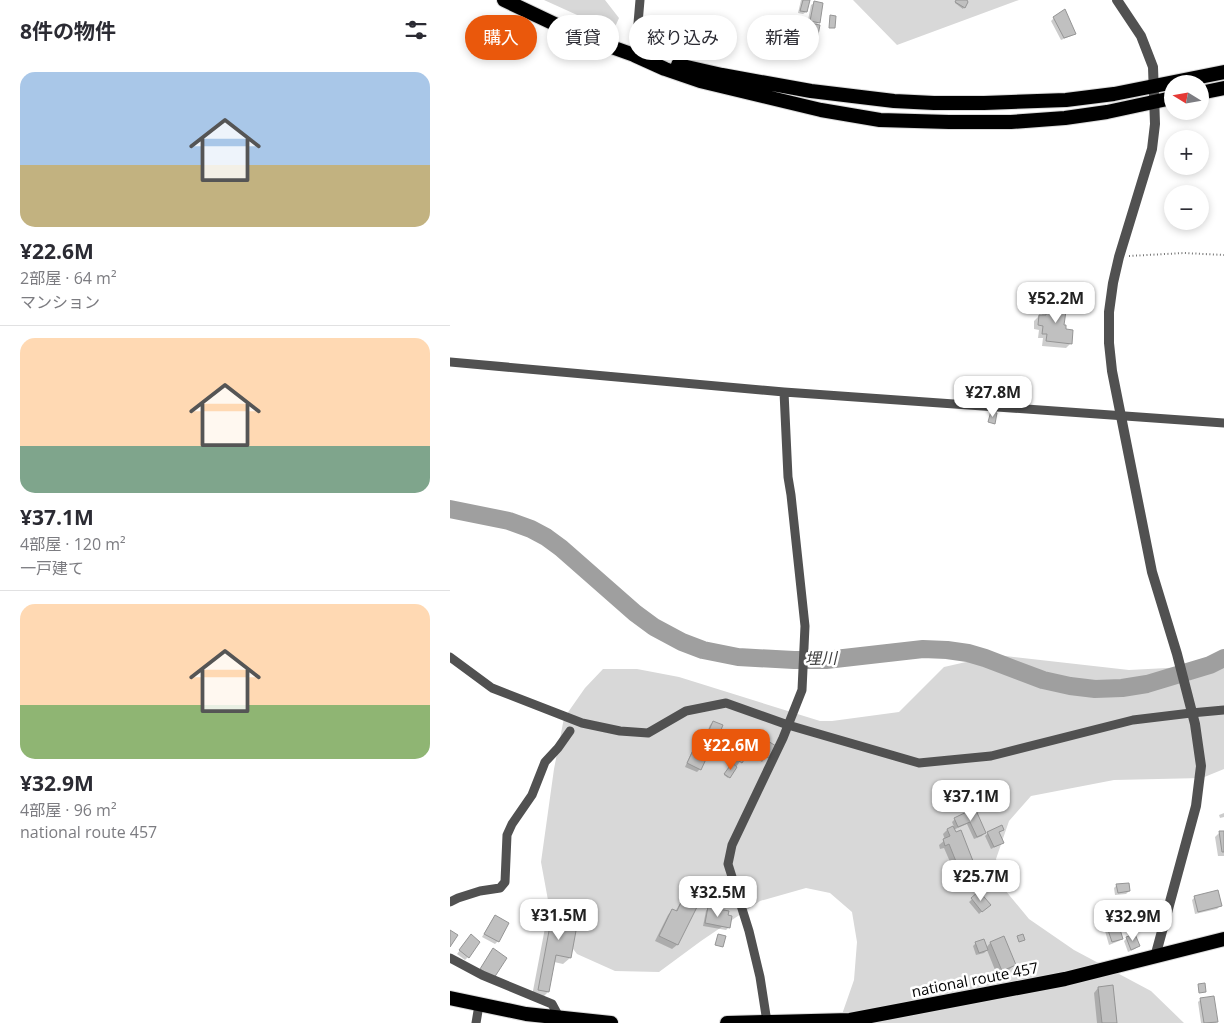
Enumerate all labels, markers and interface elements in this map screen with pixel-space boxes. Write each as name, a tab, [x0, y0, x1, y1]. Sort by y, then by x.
chip: 購入	[465, 15, 537, 60]
chip: 賃貸	[547, 15, 619, 60]
chip: 絞り込み	[629, 15, 737, 60]
chip: 新着	[747, 15, 819, 60]
icon: filters	[402, 16, 430, 44]
text: 8件の物件	[20, 17, 116, 45]
north arrow	[1164, 75, 1209, 120]
map controls	[1164, 75, 1209, 230]
icon: home	[180, 105, 270, 195]
button: +	[1164, 130, 1209, 175]
button: −	[1164, 185, 1209, 230]
text: ¥22.6M	[20, 237, 94, 265]
text: 2部屋 · 64 m²	[20, 267, 117, 289]
pin: ¥52.2M	[1015, 282, 1097, 324]
text: ¥52.2M	[1028, 287, 1084, 309]
text: マンション	[20, 291, 100, 313]
icon: home	[180, 370, 270, 460]
pin: ¥27.8M	[952, 376, 1034, 418]
text: ¥27.8M	[965, 381, 1021, 403]
text: ¥37.1M	[20, 503, 94, 531]
text: 4部屋 · 120 m²	[20, 533, 126, 555]
text: 一戸建て	[20, 557, 84, 579]
icon: home	[180, 636, 270, 726]
water label: 埋川	[805, 647, 839, 669]
pin: ¥22.6M	[690, 728, 772, 771]
text: ¥22.6M	[703, 734, 759, 756]
text: ¥32.9M	[20, 769, 94, 797]
pin: ¥37.1M	[930, 780, 1012, 822]
text: ¥37.1M	[943, 785, 999, 807]
text: 4部屋 · 96 m²	[20, 799, 117, 821]
text: national route 457	[20, 821, 157, 843]
pin: ¥25.7M	[940, 860, 1022, 902]
text: ¥25.7M	[953, 865, 1009, 887]
pin: ¥32.5M	[677, 876, 759, 918]
text: ¥32.5M	[690, 881, 746, 903]
pin: ¥31.5M	[518, 898, 600, 941]
pin: ¥32.9M	[1092, 900, 1174, 942]
text: ¥31.5M	[531, 904, 587, 926]
text: ¥32.9M	[1105, 905, 1161, 927]
street label: national route 457	[910, 957, 1040, 1001]

